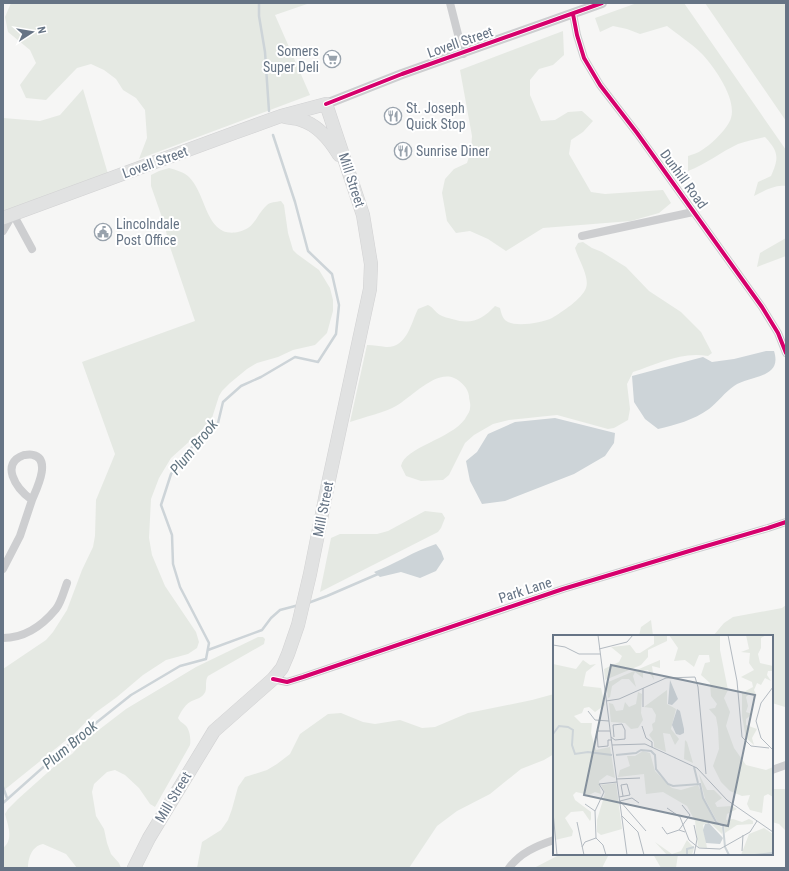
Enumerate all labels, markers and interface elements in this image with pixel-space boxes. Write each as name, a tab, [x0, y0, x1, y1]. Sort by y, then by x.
north arrow	[12, 12, 52, 52]
street label: Lovell Street	[425, 23, 495, 61]
text: N	[34, 25, 48, 35]
place label: Somers Super Deli	[263, 43, 319, 75]
supermarket icon: Somers Super Deli	[322, 49, 342, 69]
place label: St. Joseph Quick Stop	[406, 100, 466, 132]
restaurant icon: St. Joseph Quick Stop	[383, 106, 403, 126]
restaurant icon: Sunrise Diner	[393, 141, 413, 161]
street label: Lovell Street	[120, 143, 190, 181]
place label: Sunrise Diner	[416, 143, 489, 159]
street label: Dunhill Road	[657, 146, 711, 212]
street label: Mill Street	[336, 151, 368, 209]
place label: Lincolndale Post Office	[116, 216, 180, 248]
public building icon: Lincolndale Post Office	[93, 222, 113, 242]
water label: Plum Brook	[166, 415, 222, 478]
street label: Mill Street	[310, 480, 336, 538]
street label: Park Lane	[496, 574, 554, 606]
inset map	[553, 635, 773, 855]
water label: Plum Brook	[39, 717, 101, 773]
street label: Mill Street	[152, 769, 194, 825]

